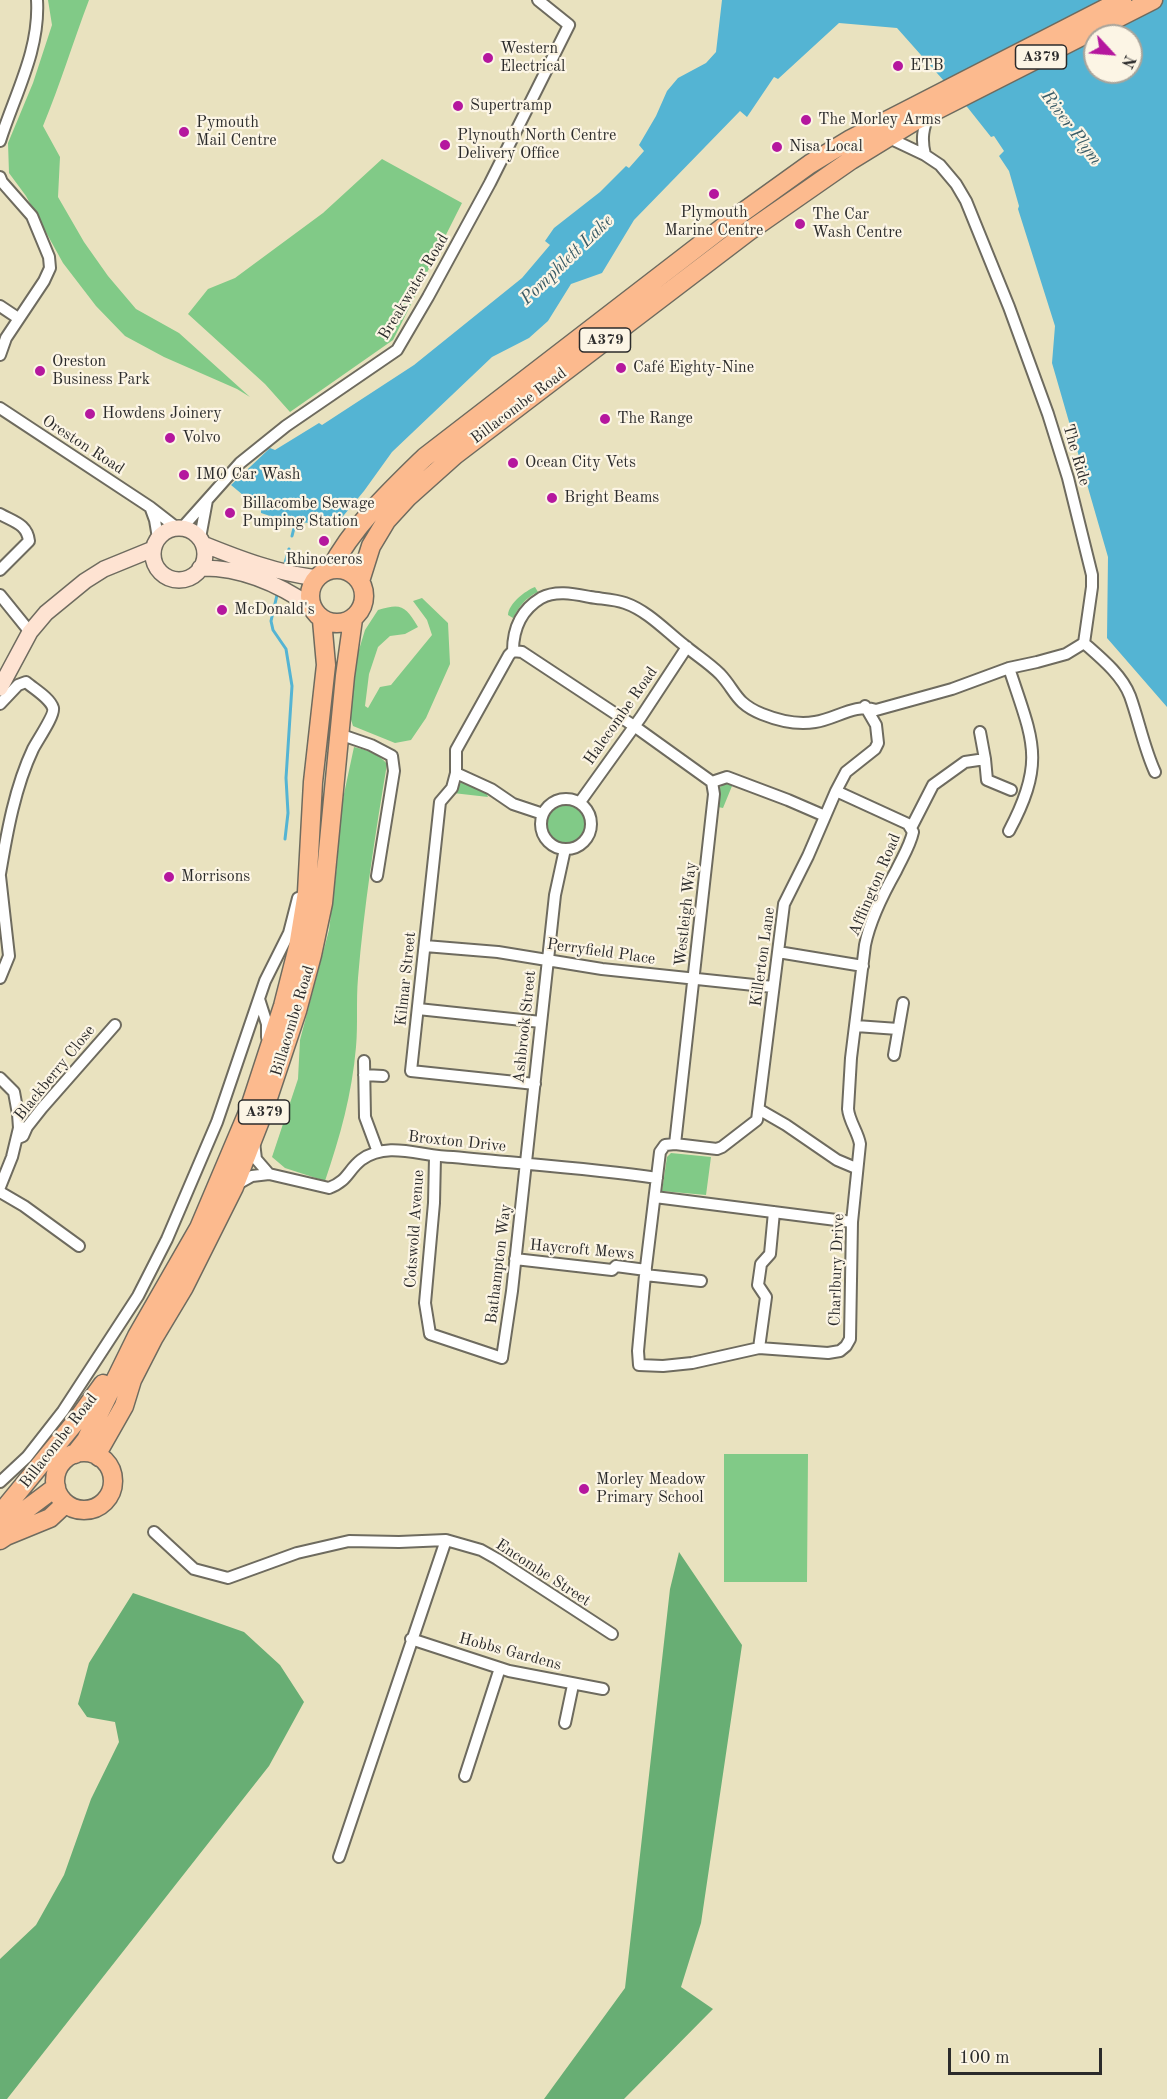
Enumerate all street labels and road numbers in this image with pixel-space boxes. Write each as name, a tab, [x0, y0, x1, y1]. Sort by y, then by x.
road number: A379	[1016, 45, 1066, 69]
street label: Breakwater Road	[375, 230, 453, 344]
road number: A379	[580, 328, 630, 352]
street label: Billacombe Road	[467, 364, 571, 448]
street label: Oreston Road	[38, 411, 128, 479]
street label: The Ride	[1058, 422, 1094, 488]
street label: Halecombe Road	[580, 663, 662, 769]
street label: Afflington Road	[845, 831, 905, 939]
street label: Westleigh Way	[671, 861, 701, 967]
street label: Killerton Lane	[747, 906, 779, 1008]
street label: Kilmar Street	[391, 931, 421, 1027]
street label: Perryfield Place	[545, 935, 657, 969]
street label: Billacombe Road	[267, 963, 319, 1079]
street label: Ashbrook Street	[510, 969, 540, 1085]
street label: Blackberry Close	[11, 1021, 99, 1125]
road number: A379	[238, 1100, 290, 1124]
street label: Broxton Drive	[407, 1127, 507, 1157]
street label: Cotswold Avenue	[401, 1169, 429, 1289]
street label: Bathampton Way	[482, 1203, 516, 1325]
street label: Charlbury Drive	[825, 1213, 849, 1327]
street label: Haycroft Mews	[529, 1236, 635, 1264]
street label: Billacombe Road	[16, 1390, 102, 1492]
street label: Encombe Street	[492, 1535, 594, 1611]
street label: Hobbs Gardens	[456, 1629, 564, 1675]

